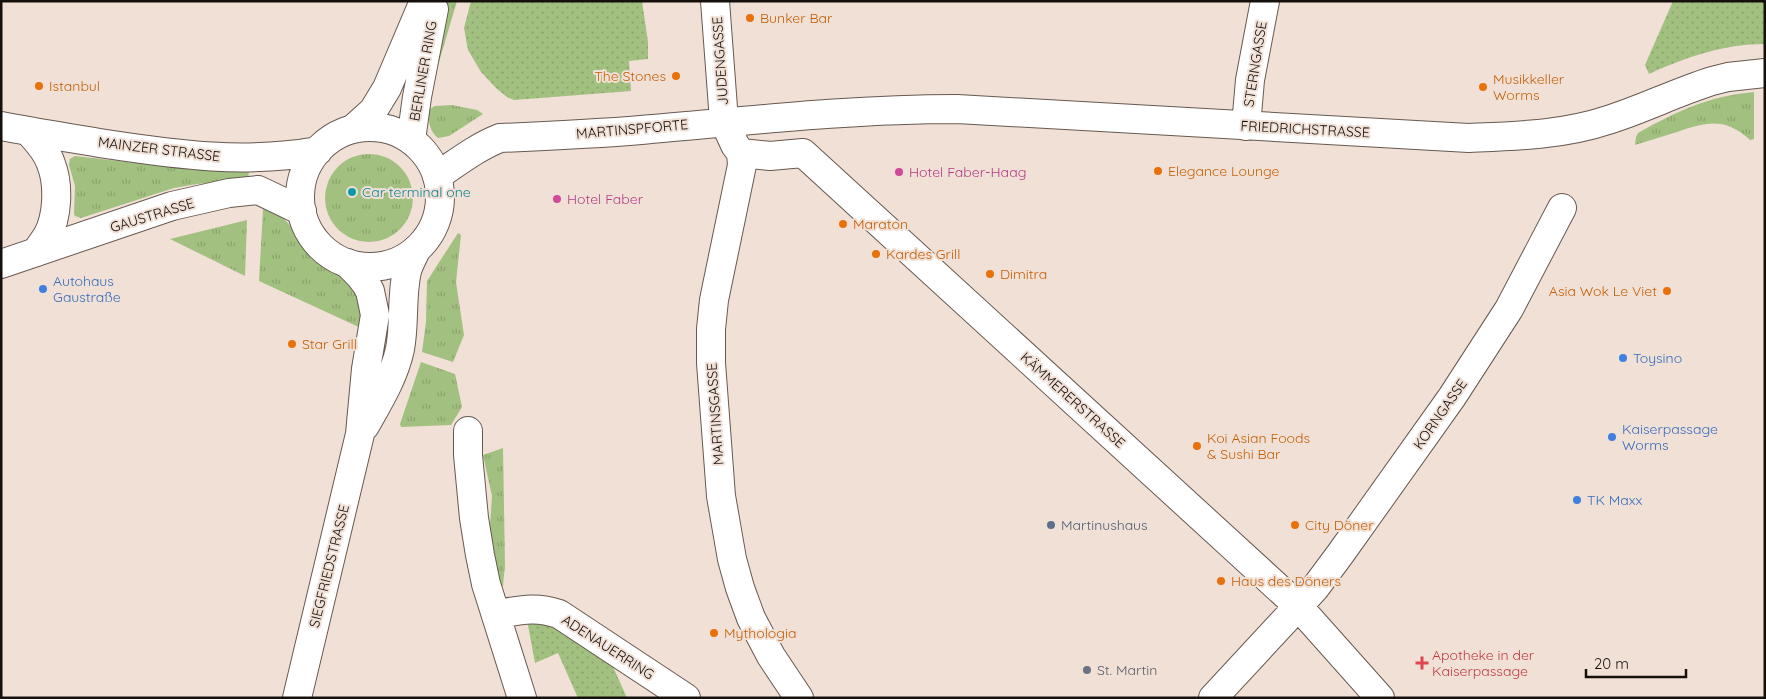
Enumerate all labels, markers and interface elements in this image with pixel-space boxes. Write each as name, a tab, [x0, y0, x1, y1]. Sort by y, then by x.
place label: Bunker Bar	[760, 9, 833, 27]
marker: Bunker Bar	[744, 12, 756, 24]
street label: JUDENGASSE	[708, 16, 732, 106]
street label: BERLINER RING	[405, 19, 441, 123]
street label: STERNGASSE	[1239, 20, 1271, 108]
place label: The Stones	[594, 67, 666, 85]
marker: The Stones	[670, 70, 682, 82]
place label: Musikkeller Worms	[1493, 70, 1565, 104]
place label: Istanbul	[49, 77, 100, 95]
marker: Istanbul	[33, 80, 45, 92]
marker: Musikkeller Worms	[1477, 81, 1489, 93]
street label: MARTINSPFORTE	[575, 115, 689, 143]
street label: FRIEDRICHSTRASSE	[1240, 117, 1370, 141]
street label: MAINZER STRASSE	[97, 133, 221, 165]
place label: Elegance Lounge	[1168, 162, 1280, 180]
place label: Hotel Faber-Haag	[909, 163, 1026, 181]
marker: Elegance Lounge	[1152, 165, 1164, 177]
marker: Hotel Faber-Haag	[893, 166, 905, 178]
place label: Car terminal one	[362, 183, 471, 201]
marker: Car terminal one	[346, 186, 358, 198]
place label: Hotel Faber	[567, 190, 644, 208]
marker: Hotel Faber	[551, 193, 563, 205]
street label: GAUSTRASSE	[108, 194, 196, 236]
place label: Maraton	[853, 215, 908, 233]
marker: Maraton	[837, 218, 849, 230]
place label: Kardes Grill	[886, 245, 960, 263]
marker: Kardes Grill	[870, 248, 882, 260]
place label: Dimitra	[1000, 265, 1047, 283]
marker: Dimitra	[984, 268, 996, 280]
place label: Autohaus Gaustraße	[53, 272, 121, 306]
place label: Asia Wok Le Viet	[1549, 282, 1657, 300]
marker: Autohaus Gaustraße	[37, 283, 49, 295]
marker: Asia Wok Le Viet	[1661, 285, 1673, 297]
place label: Star Grill	[302, 335, 357, 353]
marker: Star Grill	[286, 338, 298, 350]
street label: KÄMMERERSTRASSE	[1017, 348, 1129, 452]
place label: Toysino	[1633, 349, 1682, 367]
marker: Toysino	[1617, 352, 1629, 364]
street label: MARTINSGASSE	[702, 362, 728, 466]
street label: KORNGASSE	[1409, 375, 1471, 453]
place label: Kaiserpassage Worms	[1622, 420, 1718, 454]
place label: Koi Asian Foods & Sushi Bar	[1207, 429, 1310, 463]
marker: Kaiserpassage Worms	[1606, 431, 1618, 443]
marker: Koi Asian Foods & Sushi Bar	[1191, 440, 1203, 452]
place label: TK Maxx	[1587, 491, 1643, 509]
marker: TK Maxx	[1571, 494, 1583, 506]
street label: SIEGFRIEDSTRASSE	[305, 502, 353, 629]
place label: Martinushaus	[1061, 516, 1148, 534]
place label: City Döner	[1305, 516, 1374, 534]
marker: Martinushaus	[1045, 519, 1057, 531]
marker: City Döner	[1289, 519, 1301, 531]
place label: Haus des Döners	[1231, 572, 1341, 590]
marker: Haus des Döners	[1215, 575, 1227, 587]
street label: ADENAUERRING	[559, 611, 657, 683]
place label: Mythologia	[724, 624, 796, 642]
marker: Mythologia	[708, 627, 720, 639]
place label: Apotheke in der Kaiserpassage	[1432, 646, 1535, 680]
scale bar	[1586, 646, 1686, 678]
text: 20 m	[1594, 654, 1629, 673]
marker: Apotheke in der Kaiserpassage	[1416, 657, 1428, 669]
place label: St. Martin	[1097, 661, 1157, 679]
marker: St. Martin	[1081, 664, 1093, 676]

